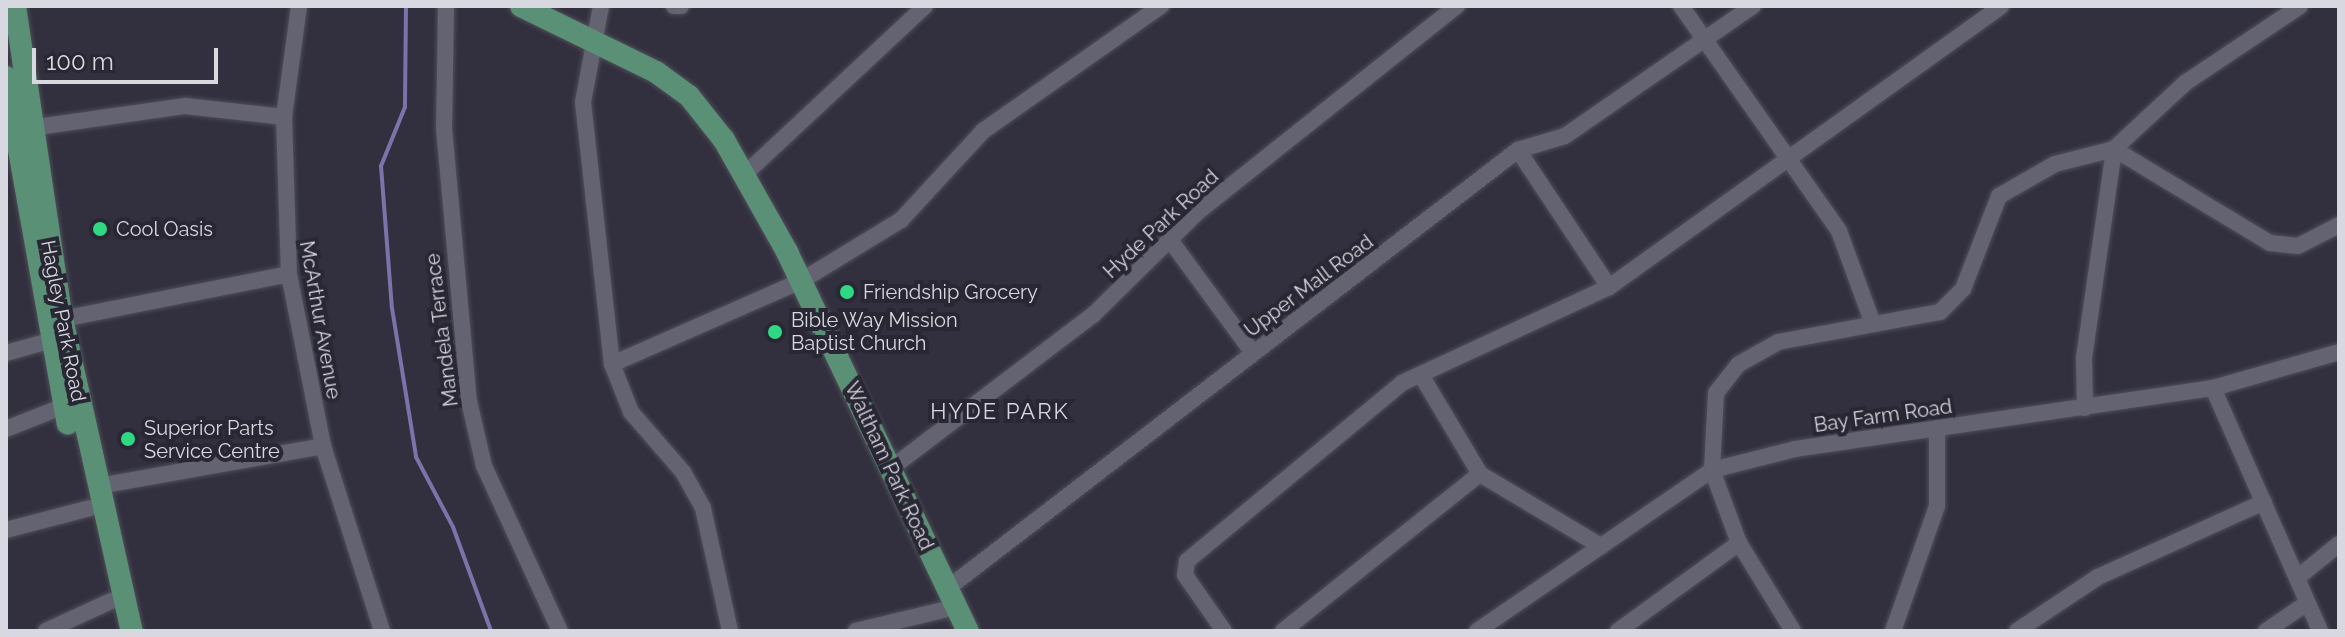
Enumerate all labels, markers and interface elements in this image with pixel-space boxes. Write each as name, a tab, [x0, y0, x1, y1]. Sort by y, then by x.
scale bar	[36, 32, 222, 82]
text: 100 m	[46, 47, 114, 76]
street label: Hyde Park Road	[1099, 165, 1223, 283]
place label: Cool Oasis	[116, 217, 214, 241]
marker: Cool Oasis	[91, 220, 109, 238]
street label: Upper Mall Road	[1240, 230, 1378, 342]
street label: Hagley Park Road	[36, 238, 90, 404]
street label: McArthur Avenue	[294, 238, 346, 402]
street label: Mandela Terrace	[421, 252, 463, 408]
place label: Friendship Grocery	[863, 280, 1038, 304]
marker: Friendship Grocery	[838, 283, 856, 301]
place label: Bible Way Mission Baptist Church	[791, 308, 959, 355]
marker: Bible Way Mission Baptist Church	[766, 323, 784, 341]
street label: Waltham Park Road	[839, 378, 939, 554]
street label: Bay Farm Road	[1812, 394, 1954, 438]
district label: HYDE PARK	[930, 399, 1070, 425]
place label: Superior Parts Service Centre	[144, 416, 280, 463]
marker: Superior Parts Service Centre	[119, 430, 137, 448]

